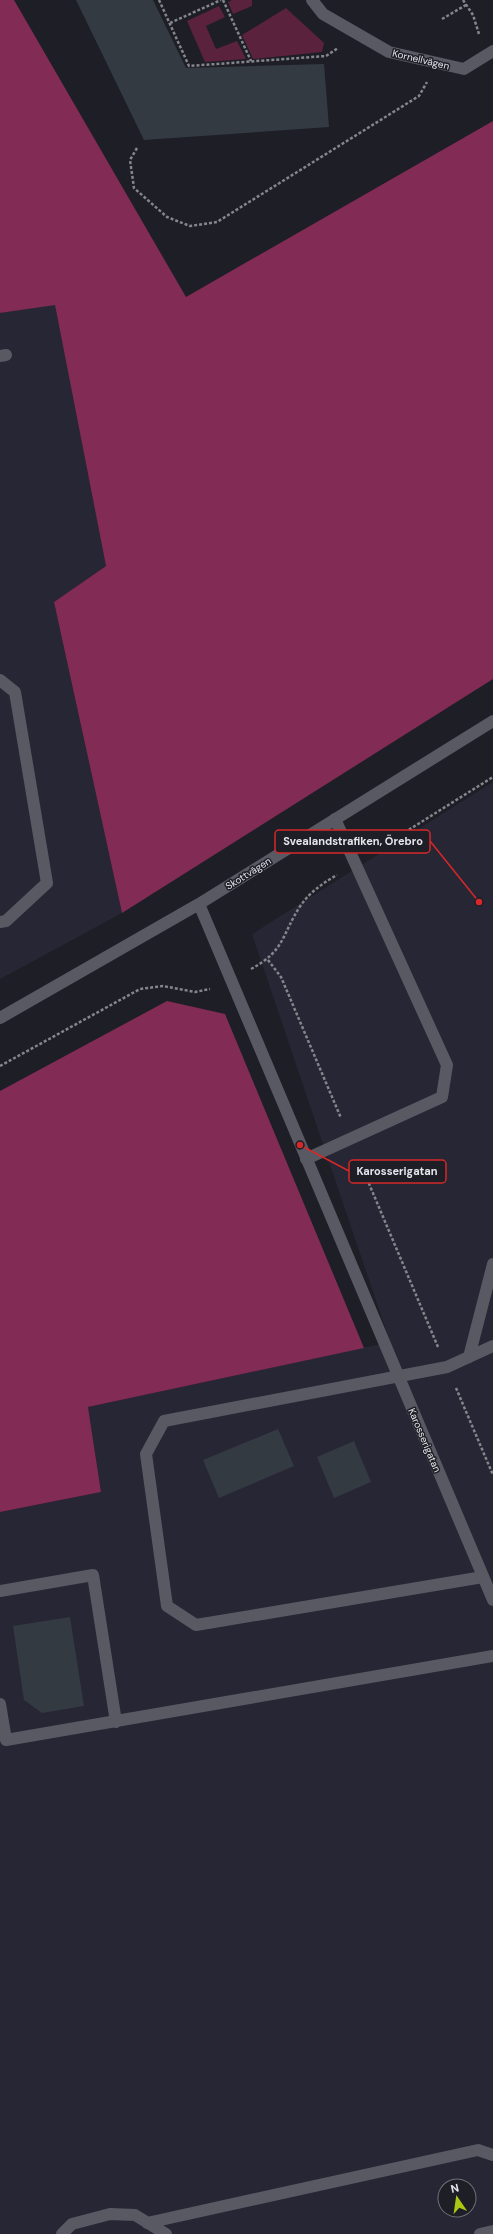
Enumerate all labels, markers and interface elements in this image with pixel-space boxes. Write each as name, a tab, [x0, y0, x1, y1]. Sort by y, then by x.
street label: Kornellvägen	[391, 47, 451, 72]
callout: Svealandstrafiken, Örebro	[275, 830, 430, 853]
text: Svealandstrafiken, Örebro	[283, 834, 423, 848]
street label: Skottvägen	[223, 854, 274, 893]
callout: Karosserigatan	[349, 1160, 446, 1183]
text: Karosserigatan	[356, 1164, 438, 1178]
street label: Karosserigatan	[405, 1406, 444, 1474]
north arrow	[437, 2178, 477, 2218]
text: N	[449, 2181, 460, 2196]

